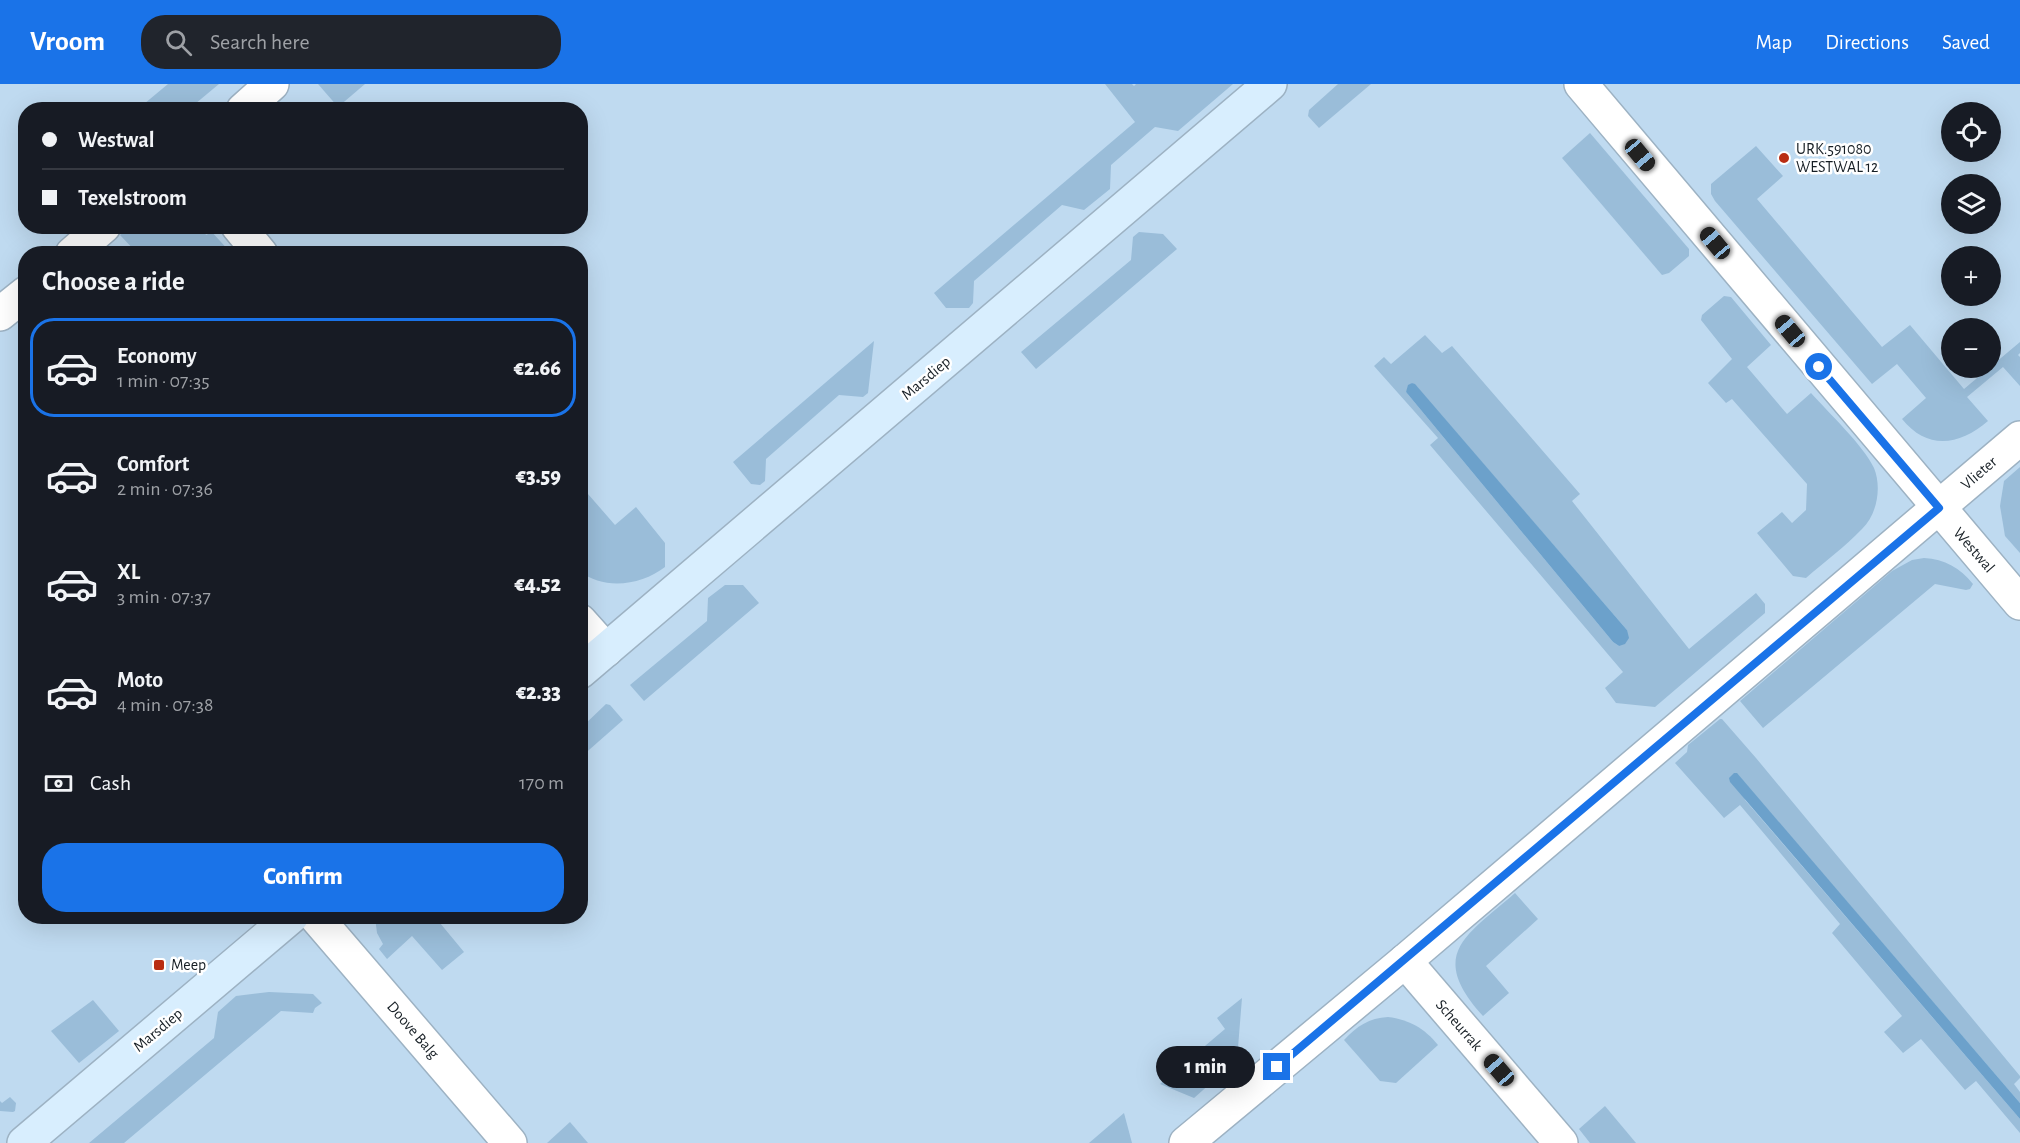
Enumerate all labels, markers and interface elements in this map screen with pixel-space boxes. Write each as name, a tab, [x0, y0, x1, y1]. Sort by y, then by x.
search box	[141, 15, 561, 69]
icon: search	[162, 26, 195, 59]
text: Vroom	[30, 28, 105, 56]
text: Search here	[210, 31, 310, 53]
text: Map	[1756, 32, 1792, 53]
text: Directions	[1825, 32, 1909, 53]
text: Saved	[1942, 32, 1990, 53]
map controls	[1941, 102, 2001, 378]
button: locate	[1941, 102, 2001, 162]
text: Westwal	[78, 129, 155, 151]
car	[1622, 135, 1658, 175]
place label: URK.591080 WESTWAL 12	[1796, 141, 1878, 175]
marker: URK.591080 WESTWAL 12	[1777, 151, 1791, 165]
button: layers	[1941, 174, 2001, 234]
text: Texelstroom	[78, 187, 187, 209]
car	[1697, 223, 1733, 263]
button: +	[1941, 246, 2001, 306]
text: Choose a ride	[42, 268, 185, 295]
car	[1772, 311, 1808, 351]
button: −	[1941, 318, 2001, 378]
icon: car	[45, 341, 99, 395]
text: Economy	[117, 345, 197, 367]
street label: Marsdiep	[898, 353, 954, 403]
route start	[1805, 353, 1832, 380]
text: €2.66	[514, 357, 561, 379]
text: 1 min · 07:35	[117, 371, 210, 391]
icon: car	[45, 449, 99, 503]
text: Comfort	[117, 453, 189, 475]
street label: Vlieter	[1958, 453, 2001, 493]
text: €3.59	[516, 465, 561, 487]
text: 2 min · 07:36	[117, 479, 213, 499]
street label: Westwal	[1950, 524, 1998, 576]
icon: car	[45, 557, 99, 611]
text: XL	[117, 561, 140, 583]
text: €4.52	[514, 573, 561, 595]
text: 3 min · 07:37	[117, 587, 211, 607]
icon: car	[45, 665, 99, 719]
text: Moto	[117, 669, 163, 691]
text: €2.33	[516, 681, 561, 703]
text: 4 min · 07:38	[117, 695, 213, 715]
icon: cash	[42, 767, 75, 800]
text: Cash	[90, 772, 131, 794]
text: 170 m	[519, 773, 564, 793]
button: Confirm	[42, 843, 564, 912]
place label: Meep	[171, 957, 206, 973]
marker: Meep	[152, 958, 166, 972]
street label: Scheurrak	[1433, 996, 1486, 1054]
street label: Doove Balg	[384, 998, 442, 1062]
street label: Marsdiep	[130, 1005, 186, 1055]
callout: 1 min	[1157, 1046, 1256, 1088]
car	[1480, 1051, 1518, 1089]
route end	[1263, 1053, 1290, 1080]
text: 1 min	[1184, 1057, 1227, 1077]

